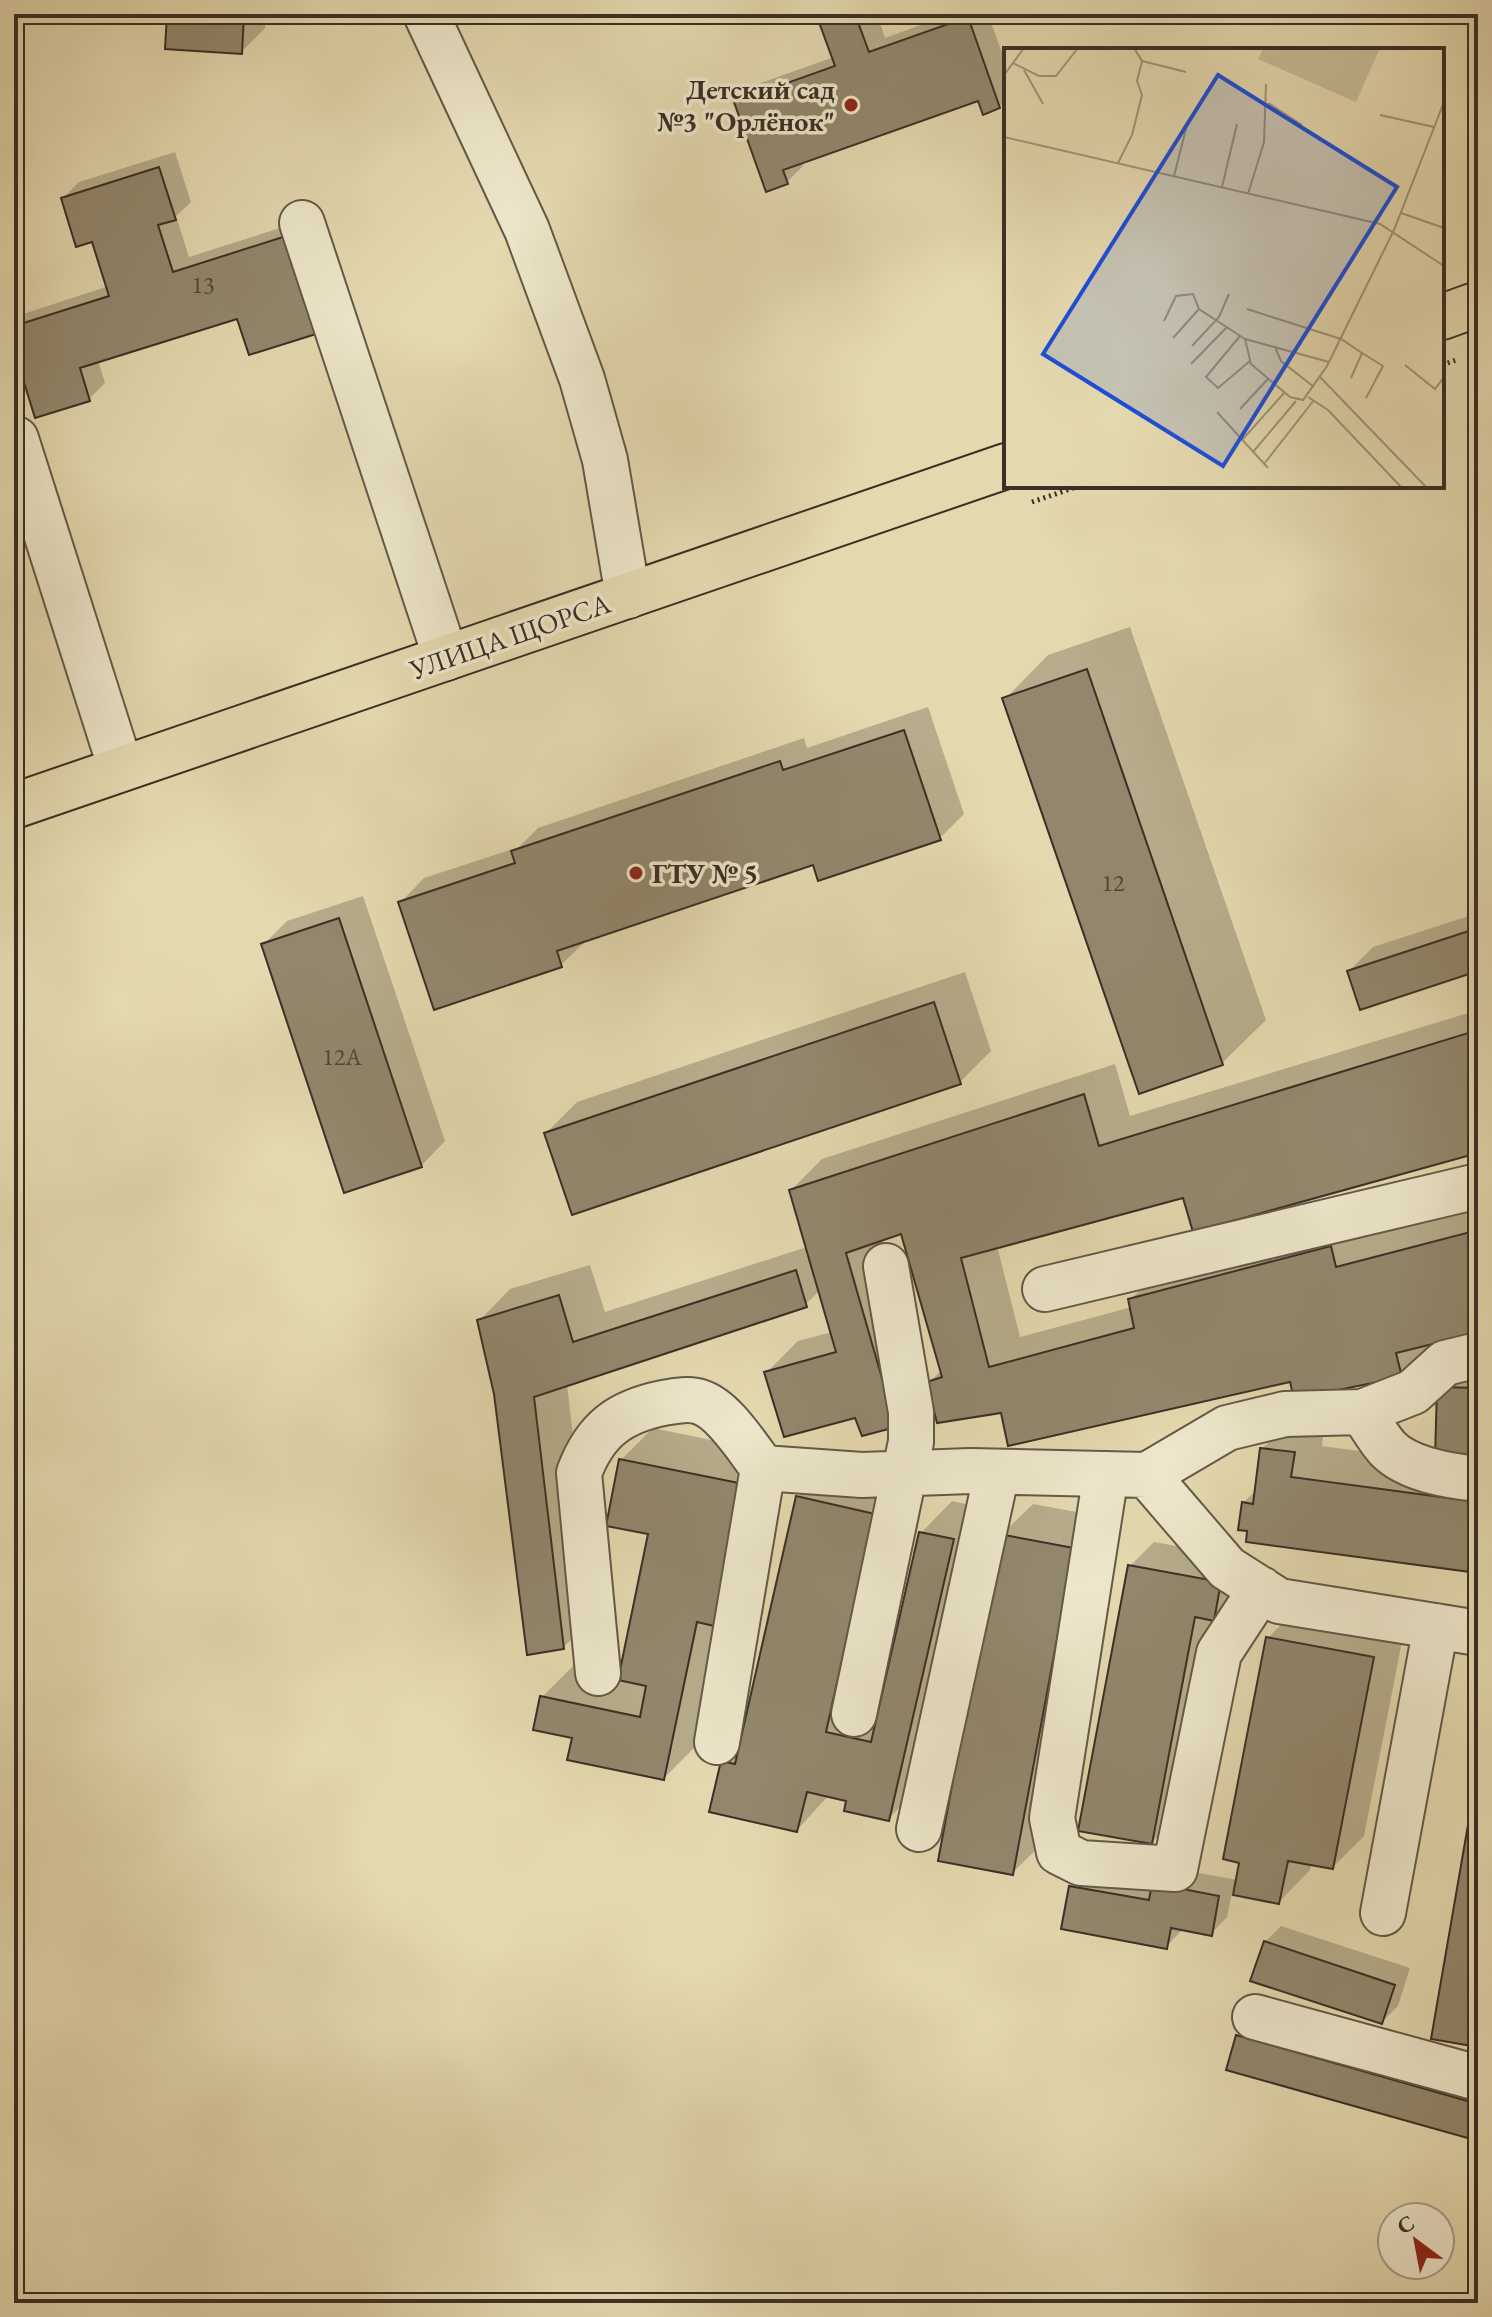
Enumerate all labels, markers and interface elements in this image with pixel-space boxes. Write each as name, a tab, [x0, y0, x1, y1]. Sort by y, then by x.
inset map	[1004, 48, 1444, 488]
place label: Детский сад №3 "Орлёнок"	[657, 71, 835, 139]
marker: Детский сад №3 "Орлёнок"	[842, 96, 860, 114]
house number: 13	[191, 269, 215, 300]
street label: УЛИЦА ЩОРСА	[404, 585, 616, 688]
place label: ГТУ № 5	[652, 855, 758, 891]
marker: ГТУ № 5	[627, 864, 645, 882]
house number: 12	[1101, 867, 1125, 898]
house number: 12А	[322, 1041, 362, 1072]
north arrow	[1376, 2201, 1456, 2281]
text: С	[1391, 2208, 1420, 2241]

